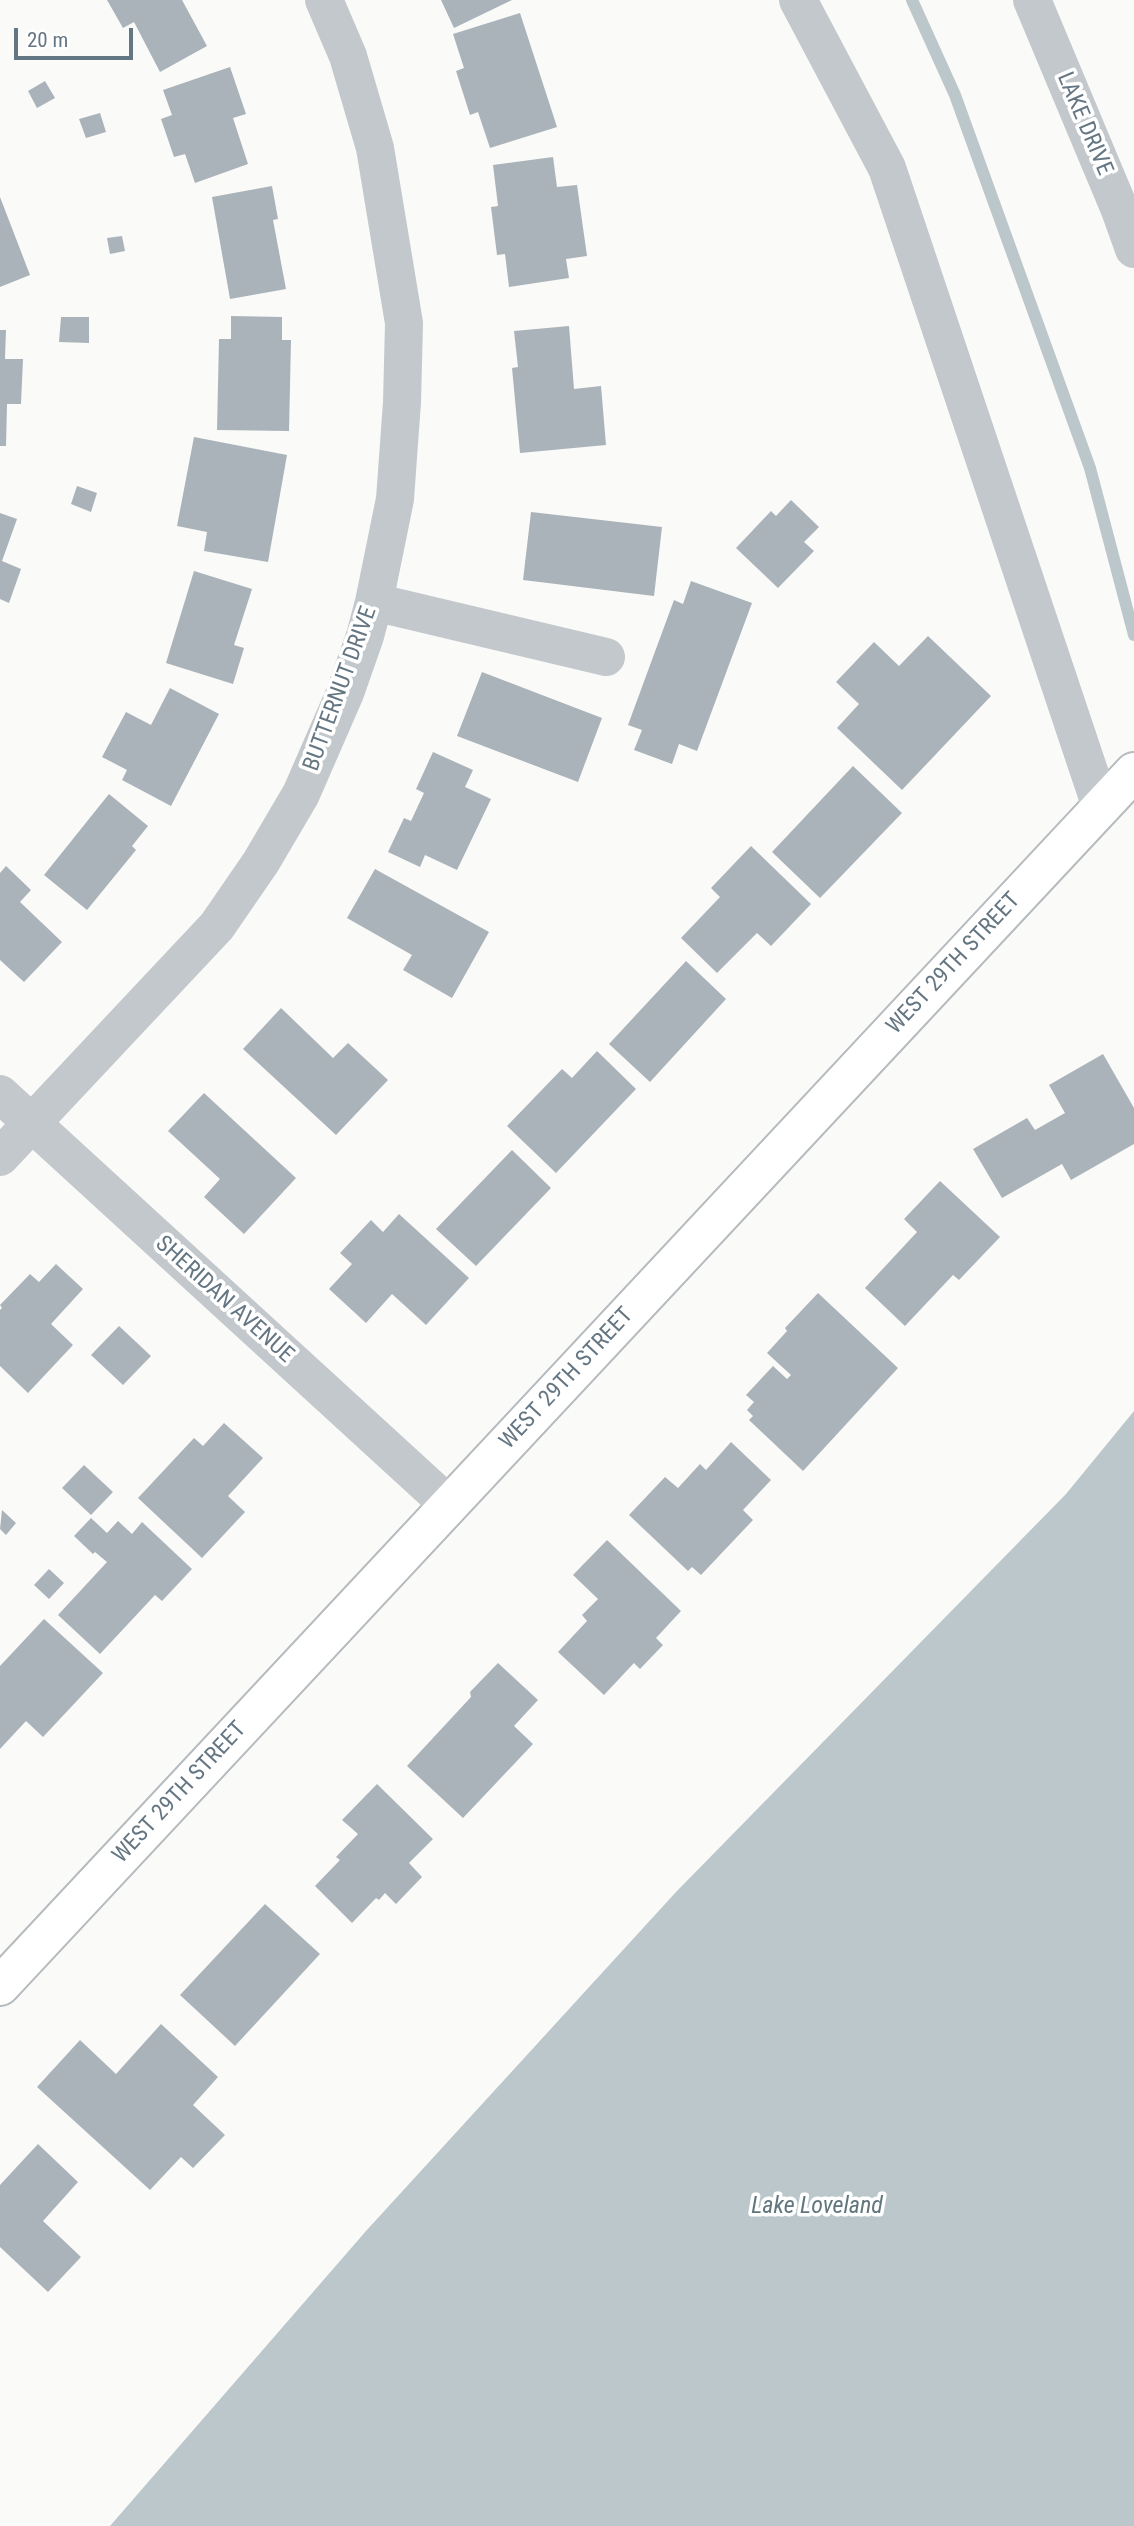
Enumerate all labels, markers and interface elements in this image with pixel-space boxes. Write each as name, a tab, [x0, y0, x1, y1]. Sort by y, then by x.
scale bar	[18, 14, 136, 58]
text: 20 m	[27, 28, 68, 52]
street label: LAKE DRIVE	[1050, 68, 1118, 180]
street label: BUTTERNUT DRIVE	[298, 603, 384, 775]
street label: WEST 29TH STREET	[881, 887, 1027, 1041]
street label: SHERIDAN AVENUE	[149, 1231, 299, 1369]
street label: WEST 29TH STREET	[494, 1302, 640, 1456]
street label: WEST 29TH STREET	[107, 1716, 253, 1870]
water label: Lake Loveland	[751, 2193, 883, 2221]

